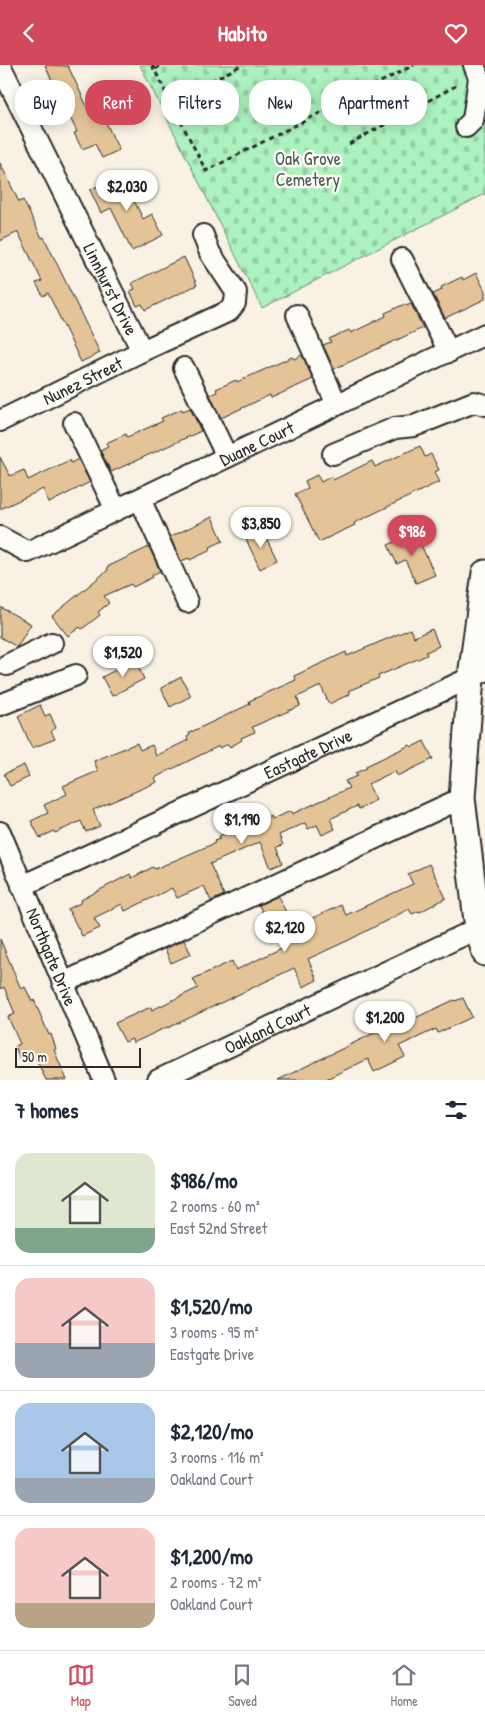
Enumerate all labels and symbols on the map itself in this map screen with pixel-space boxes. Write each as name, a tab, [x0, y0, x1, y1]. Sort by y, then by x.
park label: Oak Grove Cemetery	[275, 146, 341, 192]
pin: $2,030	[86, 169, 168, 212]
street label: Linnhurst Drive	[78, 239, 145, 339]
street label: Nunez Street	[38, 350, 127, 411]
street label: Duane Court	[215, 414, 299, 471]
pin: $3,850	[220, 507, 302, 549]
pin: $986	[382, 515, 442, 557]
pin: $1,520	[82, 635, 164, 678]
street label: Eastgate Drive	[259, 722, 356, 785]
pin: $1,190	[201, 803, 283, 845]
street label: Northgate Drive	[21, 904, 84, 1009]
pin: $2,120	[244, 911, 326, 953]
street label: Oakland Court	[220, 997, 316, 1059]
pin: $1,200	[344, 1001, 426, 1043]
scale bar	[15, 1045, 141, 1068]

